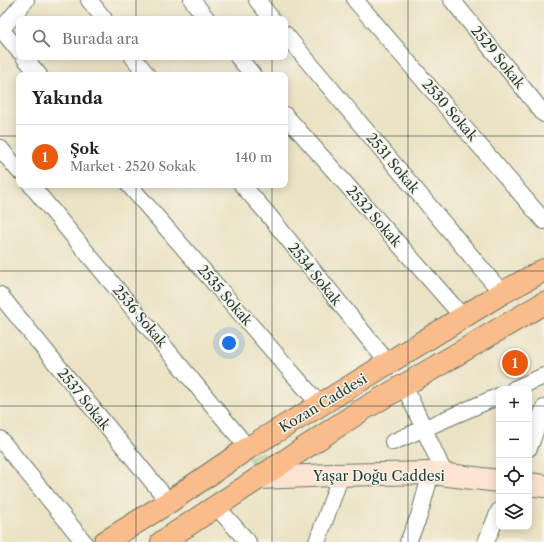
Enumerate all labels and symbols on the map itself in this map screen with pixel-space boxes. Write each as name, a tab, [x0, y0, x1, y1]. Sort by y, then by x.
street label: 2529 Sokak	[467, 22, 529, 93]
street label: 2530 Sokak	[418, 75, 482, 145]
street label: 2531 Sokak	[363, 129, 424, 198]
street label: 2532 Sokak	[342, 182, 406, 251]
street label: 2534 Sokak	[284, 239, 346, 310]
street label: 2535 Sokak	[194, 261, 257, 330]
street label: 2536 Sokak	[109, 281, 172, 351]
your location	[219, 333, 239, 353]
pin: 1	[502, 348, 528, 378]
street label: 2537 Sokak	[54, 364, 115, 434]
street label: Kozan Caddesi	[276, 370, 370, 436]
street label: Yaşar Doğu Caddesi	[312, 467, 445, 485]

